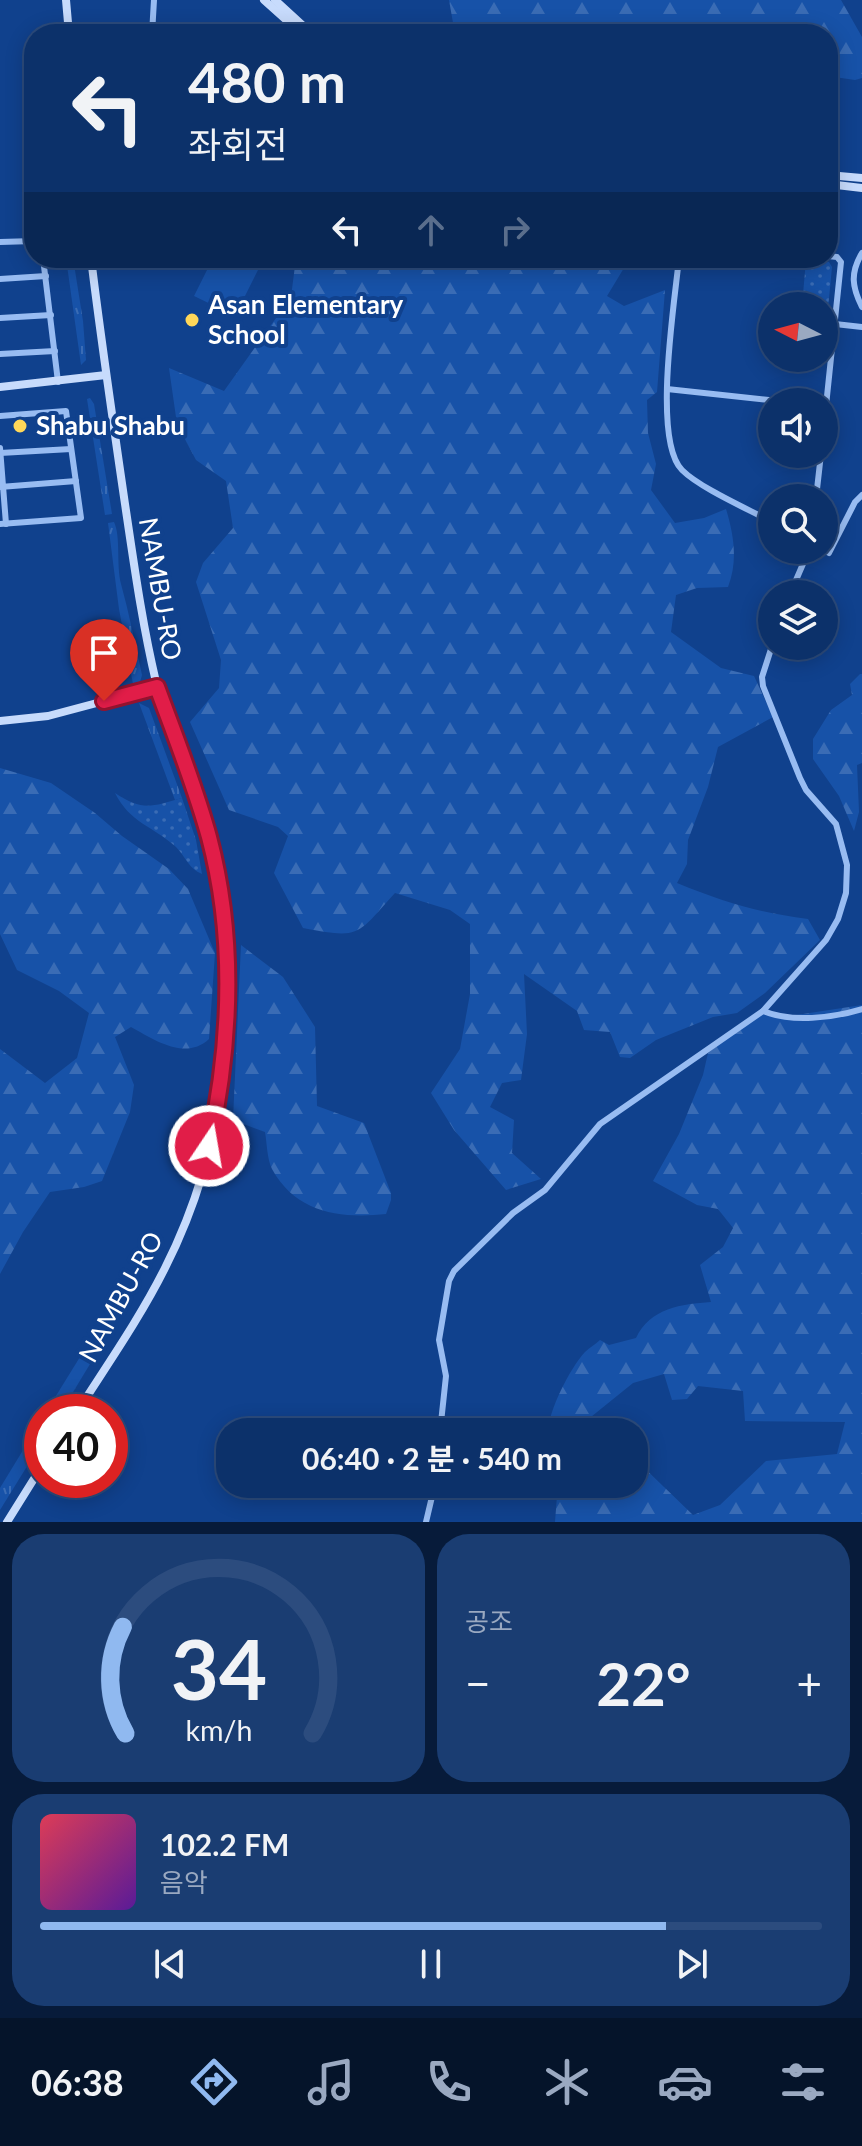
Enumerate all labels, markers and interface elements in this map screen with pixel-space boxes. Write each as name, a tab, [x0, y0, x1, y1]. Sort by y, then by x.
text: 480 m	[188, 48, 346, 115]
icon: left	[56, 56, 160, 160]
text: 좌회전	[188, 122, 287, 166]
icon: left	[325, 208, 369, 252]
icon: ahead	[409, 208, 453, 252]
icon: right	[493, 208, 537, 252]
place label: Asan Elementary School	[207, 288, 404, 350]
north arrow	[758, 292, 838, 372]
map controls	[758, 292, 838, 660]
marker: Asan Elementary School	[183, 311, 201, 329]
button: sound	[758, 388, 838, 468]
place label: Shabu Shabu	[36, 409, 185, 441]
marker: Shabu Shabu	[11, 417, 29, 435]
button: search	[758, 484, 838, 564]
street label: NAMBU-RO	[133, 515, 189, 663]
button: layers	[758, 580, 838, 660]
pin	[70, 619, 138, 701]
icon: arrive	[82, 631, 126, 675]
position arrow	[167, 1104, 251, 1188]
street label: NAMBU-RO	[71, 1226, 169, 1367]
speed limit sign: 40	[24, 1394, 128, 1498]
text: 06:40 · 2 분 · 540 m	[302, 1440, 562, 1476]
text: 공조	[465, 1605, 513, 1637]
text: 34	[170, 1618, 267, 1718]
text: 22°	[596, 1647, 691, 1719]
text: −	[465, 1657, 491, 1709]
text: +	[796, 1657, 822, 1709]
text: km/h	[185, 1713, 252, 1747]
text: 102.2 FM	[160, 1826, 289, 1862]
text: 음악	[160, 1866, 208, 1898]
icon: previous	[148, 1942, 192, 1986]
icon: pause	[409, 1942, 453, 1986]
icon: next	[670, 1942, 714, 1986]
icon: directions	[186, 2054, 242, 2110]
icon: music	[303, 2054, 359, 2110]
icon: phone	[421, 2054, 477, 2110]
icon: climate	[539, 2054, 595, 2110]
icon: car	[657, 2054, 713, 2110]
icon: filters	[775, 2054, 831, 2110]
text: 06:38	[31, 2060, 124, 2104]

